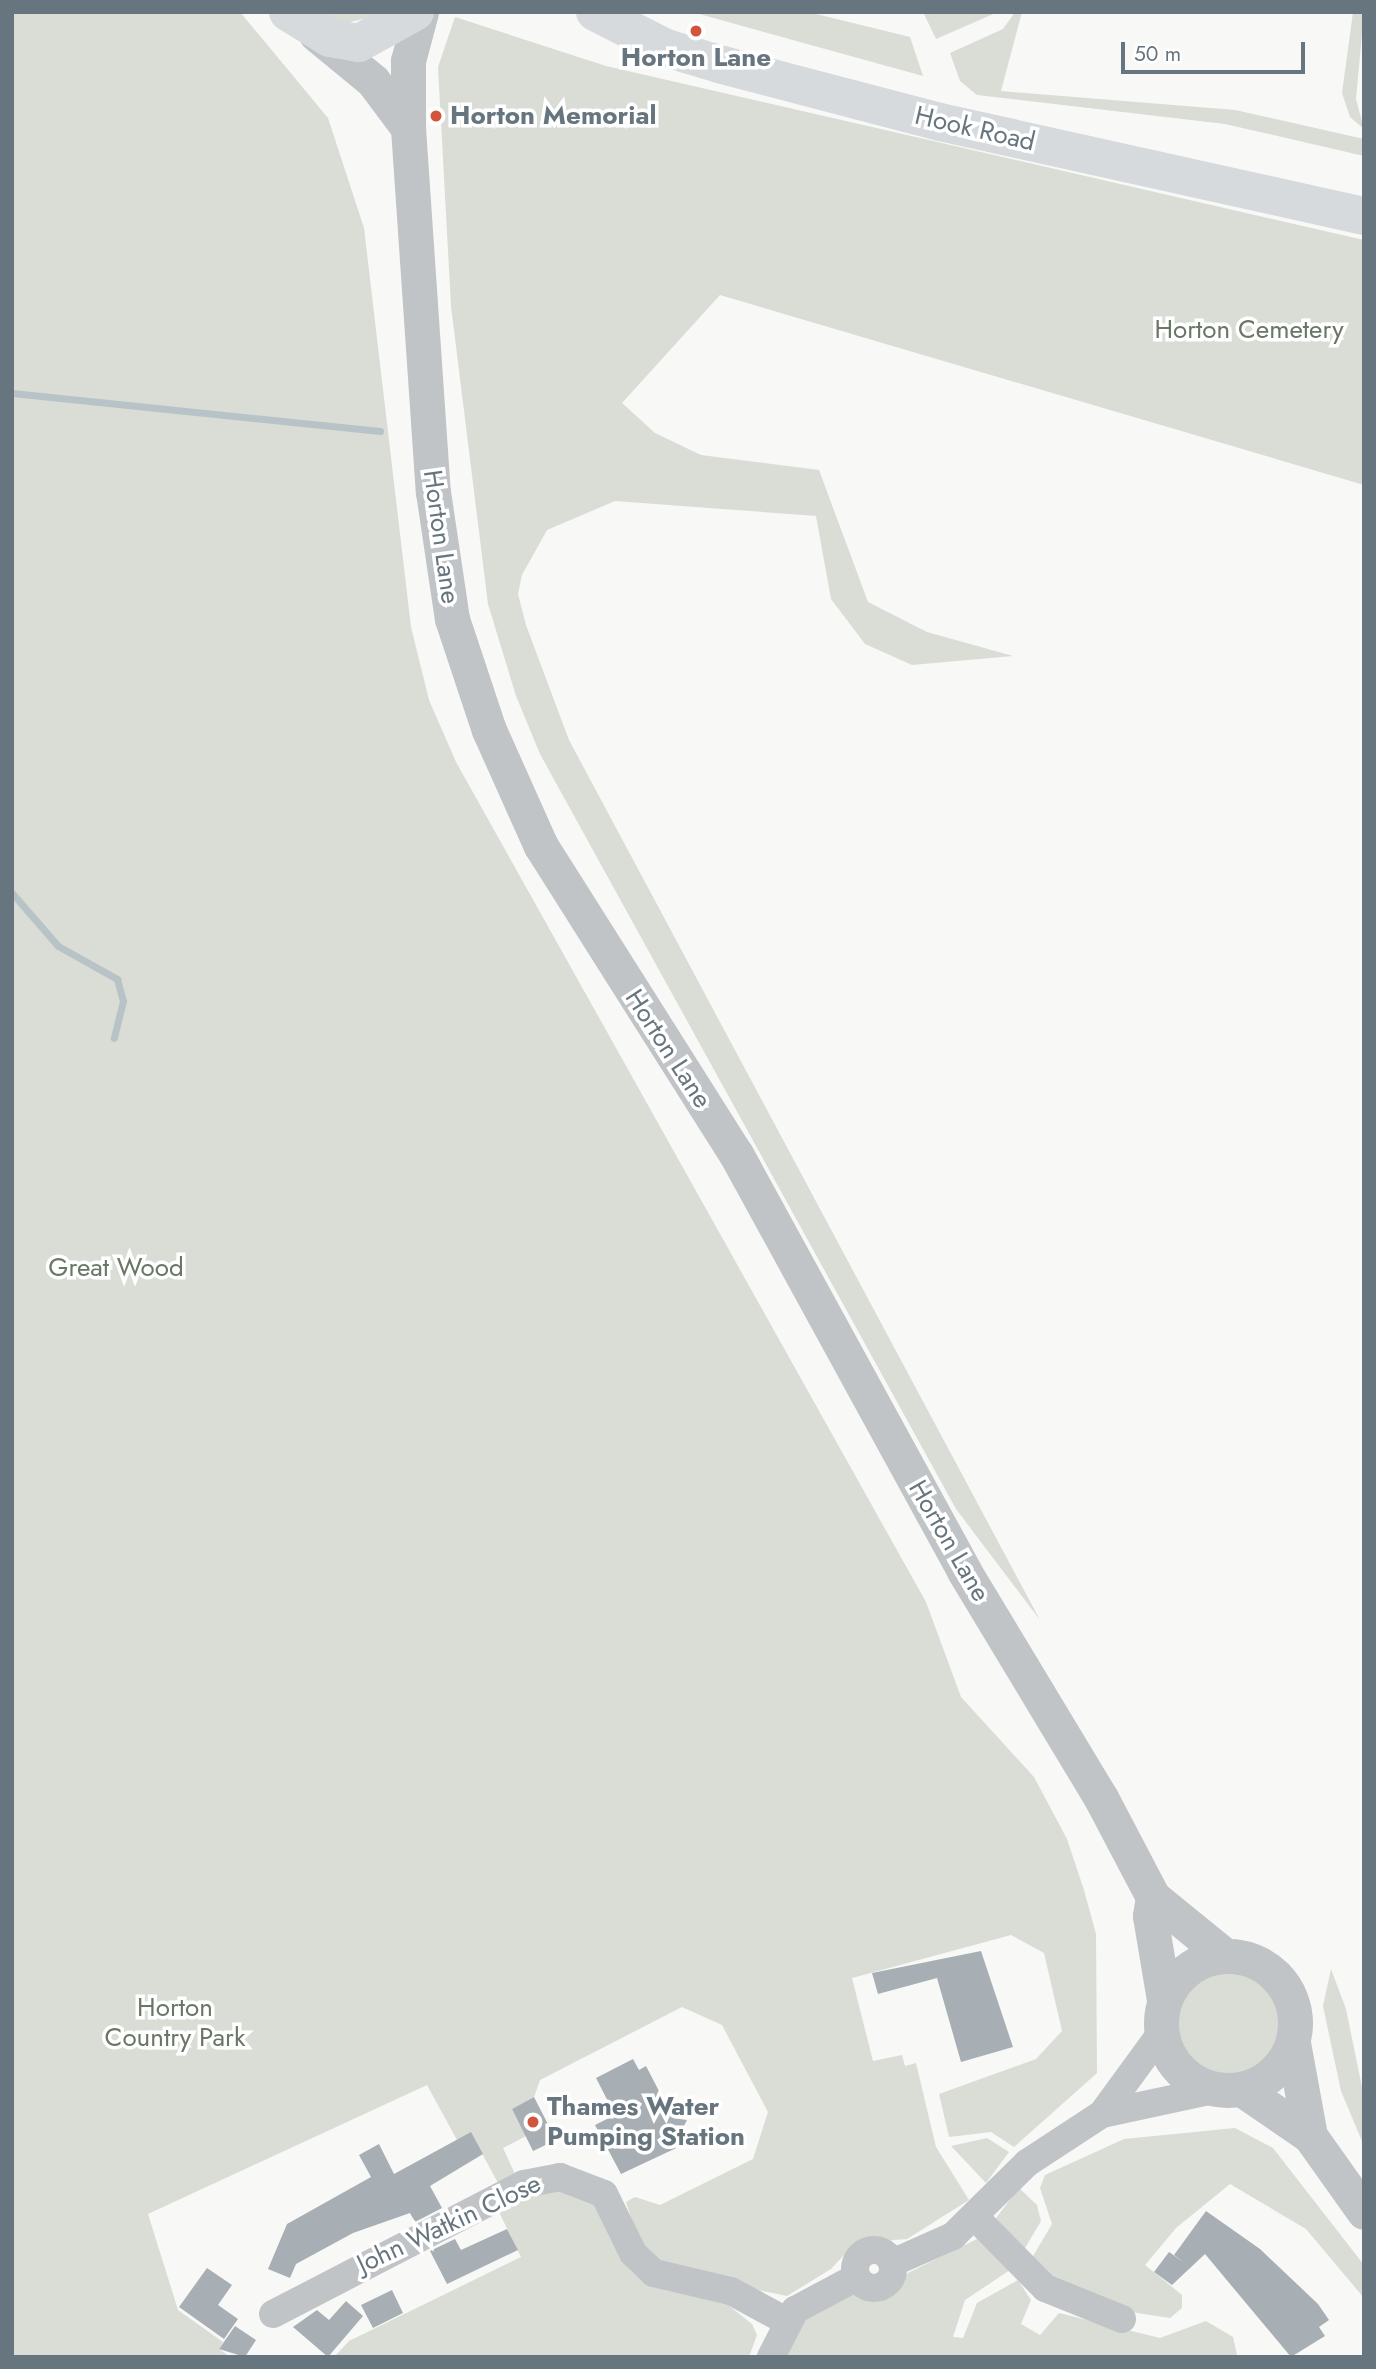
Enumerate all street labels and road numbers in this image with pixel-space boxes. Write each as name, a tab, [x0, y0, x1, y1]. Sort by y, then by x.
street label: Hook Road	[912, 100, 1038, 158]
street label: Horton Lane	[416, 468, 466, 606]
street label: Horton Lane	[618, 984, 718, 1114]
street label: Horton Lane	[902, 1475, 996, 1607]
street label: John Watkin Close	[352, 2168, 546, 2280]

